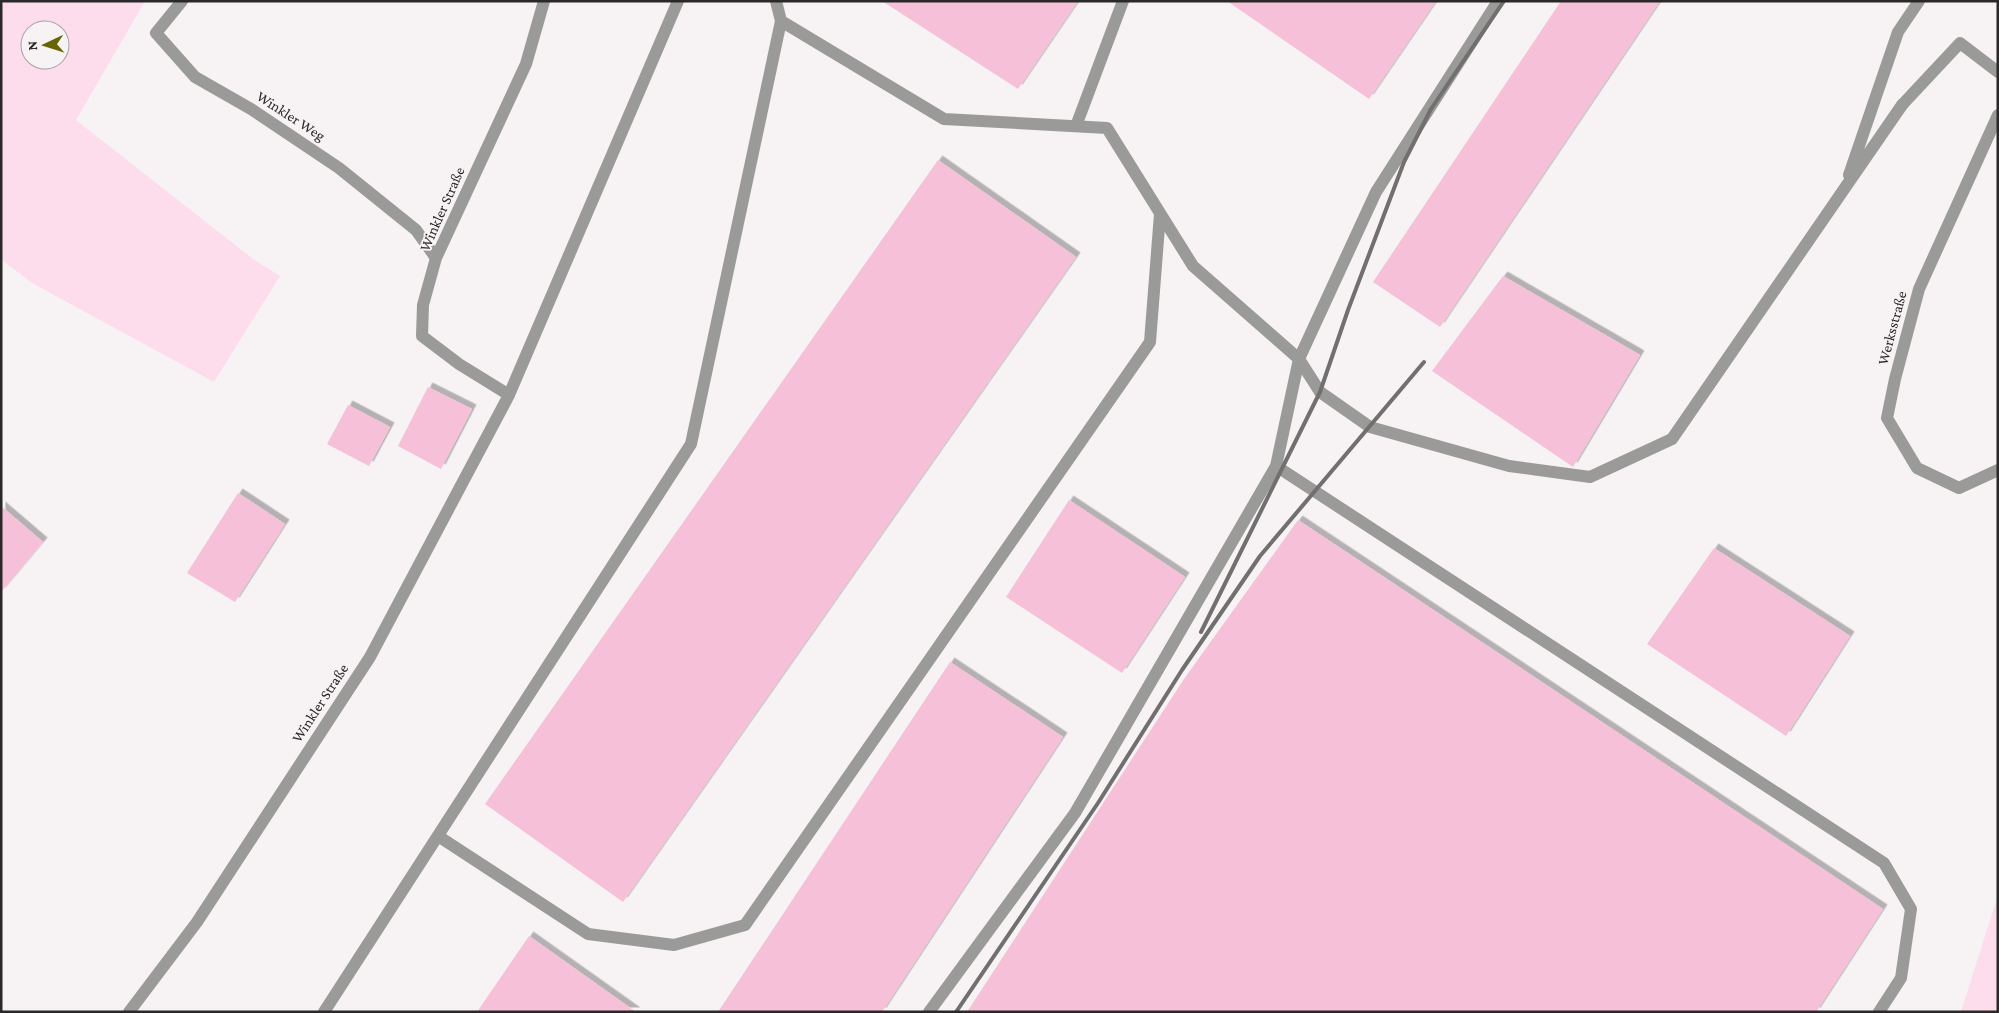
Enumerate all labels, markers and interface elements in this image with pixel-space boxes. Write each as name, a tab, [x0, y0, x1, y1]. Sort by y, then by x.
north arrow	[20, 20, 70, 70]
text: N	[24, 40, 40, 51]
street label: Winkler Weg	[253, 88, 328, 145]
street label: Winkler Straße	[416, 164, 468, 253]
street label: Werksstraße	[1874, 289, 1910, 367]
street label: Winkler Straße	[289, 660, 352, 745]

